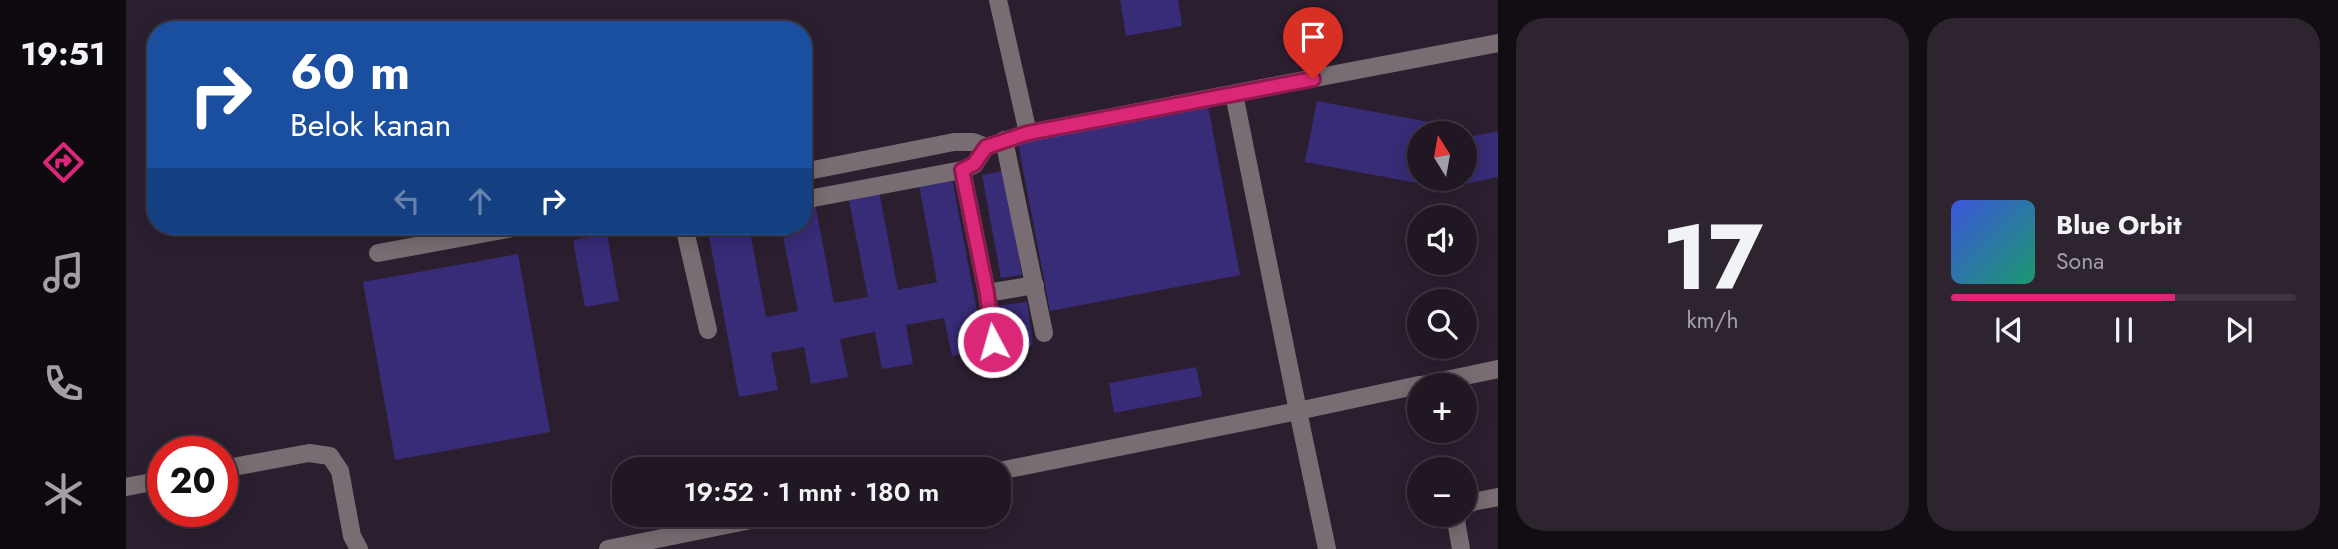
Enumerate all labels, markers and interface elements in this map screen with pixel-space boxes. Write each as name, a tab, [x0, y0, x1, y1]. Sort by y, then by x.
pin	[1283, 7, 1343, 79]
icon: arrive	[1294, 18, 1332, 56]
text: 19:51	[21, 31, 105, 77]
text: 60 m	[290, 37, 410, 107]
icon: right	[175, 49, 266, 140]
text: Belok kanan	[290, 102, 451, 148]
north arrow	[1407, 121, 1477, 191]
map controls	[1407, 121, 1477, 527]
icon: directions	[39, 138, 88, 187]
icon: left	[388, 182, 426, 220]
icon: ahead	[461, 182, 499, 220]
icon: right	[534, 182, 572, 220]
text: 17	[1662, 192, 1763, 323]
button: sound	[1407, 205, 1477, 275]
text: Blue Orbit	[2056, 206, 2181, 244]
text: Sona	[2056, 244, 2104, 278]
icon: music	[39, 248, 88, 297]
button: search	[1407, 289, 1477, 359]
text: km/h	[1687, 303, 1738, 337]
position arrow	[956, 305, 1030, 379]
icon: previous	[1990, 311, 2028, 349]
icon: pause	[2105, 311, 2143, 349]
icon: next	[2220, 311, 2258, 349]
icon: phone	[39, 359, 88, 408]
button: +	[1407, 373, 1477, 443]
speed limit sign: 20	[147, 436, 238, 527]
button: −	[1407, 457, 1477, 527]
icon: climate	[39, 469, 88, 518]
text: 19:52 · 1 mnt · 180 m	[684, 473, 939, 511]

